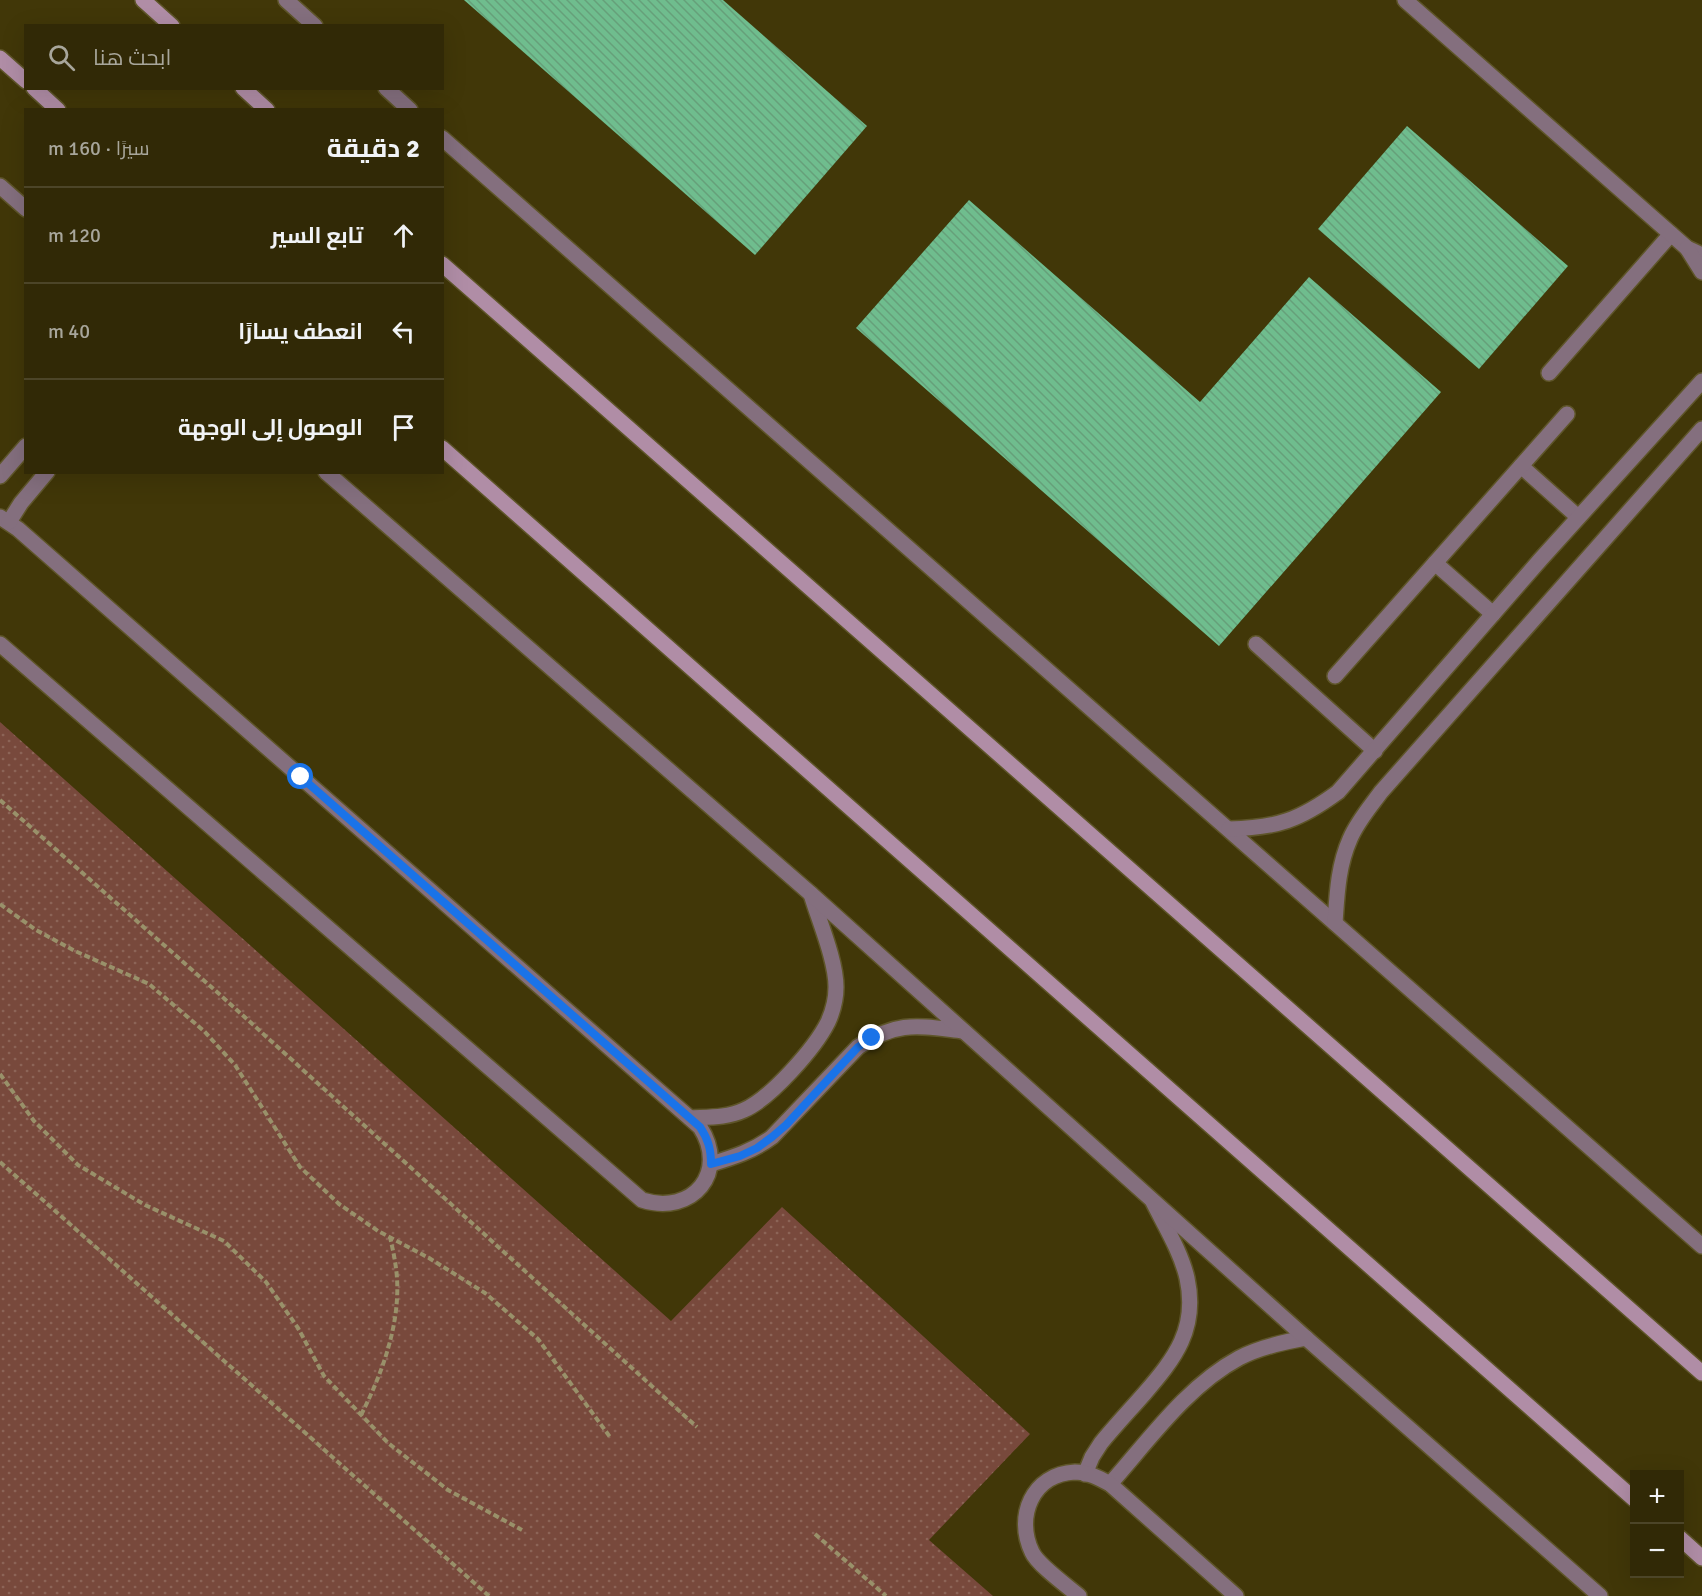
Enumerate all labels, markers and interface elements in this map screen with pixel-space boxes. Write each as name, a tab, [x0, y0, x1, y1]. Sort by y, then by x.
search box	[24, 24, 444, 90]
icon: search	[45, 41, 78, 74]
text: ابحث هنا	[93, 44, 171, 71]
text: 2 دقيقة	[327, 133, 420, 165]
text: سيرًا · 160 m	[48, 136, 149, 161]
icon: ahead	[387, 219, 420, 252]
text: تابع السير	[271, 222, 363, 249]
text: 120 m	[48, 223, 101, 248]
icon: left	[387, 315, 420, 348]
text: انعطف يسارًا	[238, 318, 363, 345]
text: 40 m	[48, 319, 90, 344]
icon: arrive	[387, 411, 420, 444]
text: الوصول إلى الوجهة	[178, 414, 363, 441]
route start	[287, 763, 313, 789]
route end	[858, 1024, 884, 1050]
map controls	[1630, 1470, 1684, 1578]
button: +	[1630, 1470, 1684, 1524]
button: −	[1630, 1524, 1684, 1578]

